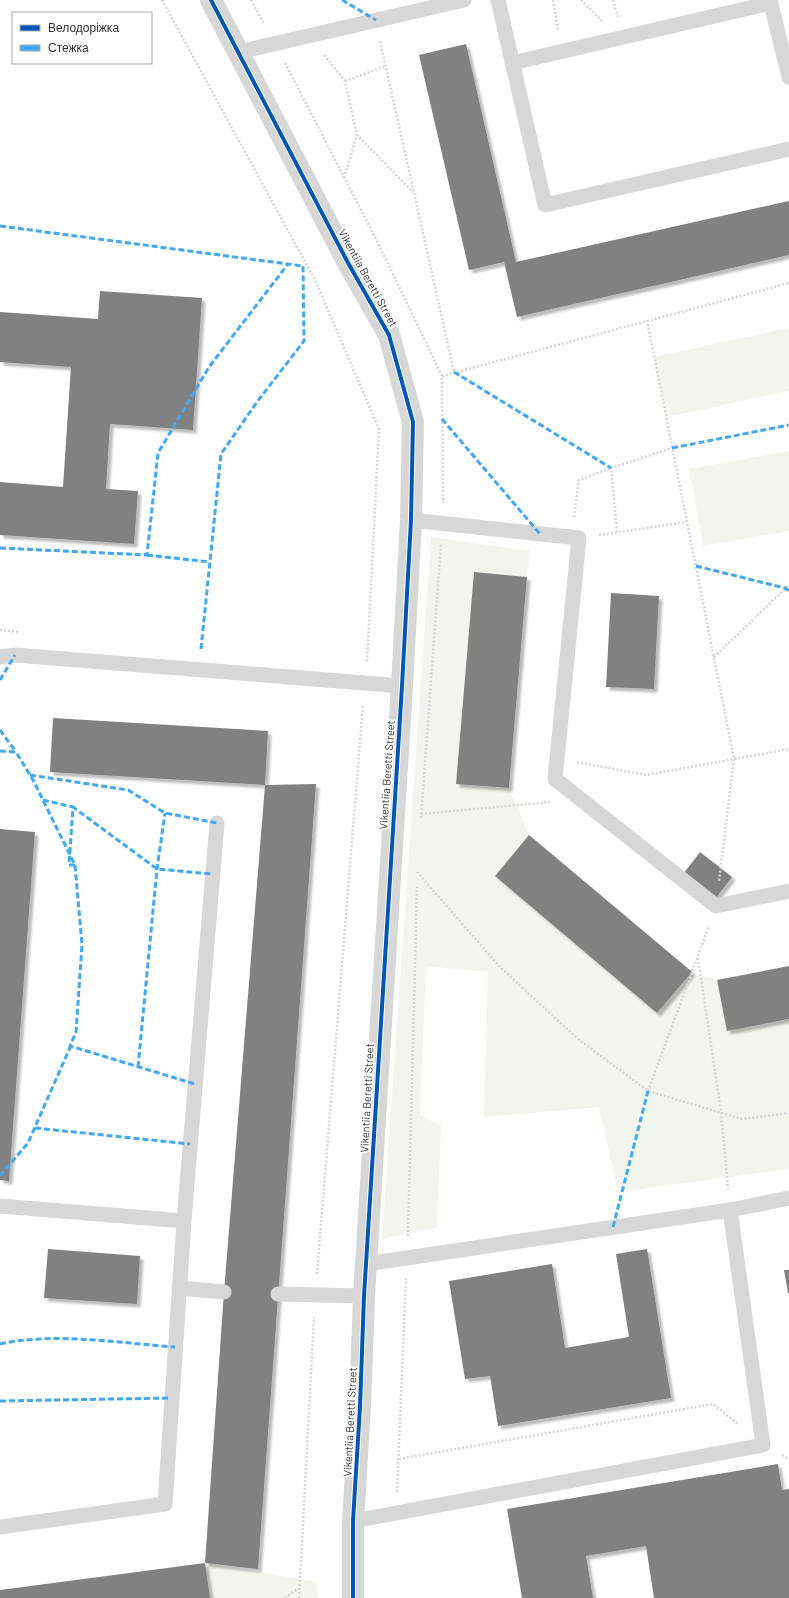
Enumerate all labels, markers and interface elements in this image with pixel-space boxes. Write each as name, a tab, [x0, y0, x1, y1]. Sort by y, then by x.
legend	[12, 12, 152, 64]
text: Велодоріжка	[48, 20, 119, 35]
text: Стежка	[48, 40, 89, 54]
street label: Vikentiia Beretti Street	[336, 227, 401, 329]
street label: Vikentiia Beretti Street	[376, 720, 397, 830]
street label: Vikentiia Beretti Street	[357, 1043, 376, 1153]
street label: Vikentiia Beretti Street	[340, 1367, 359, 1477]

